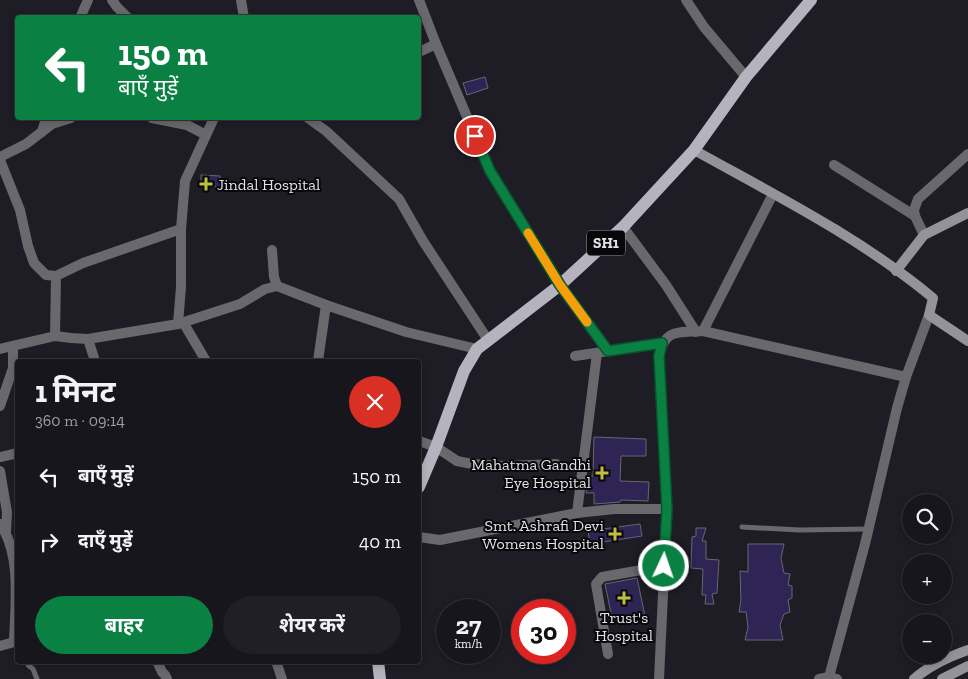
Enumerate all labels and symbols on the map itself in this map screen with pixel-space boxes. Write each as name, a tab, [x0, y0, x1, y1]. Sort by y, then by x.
pin	[454, 115, 496, 157]
place label: Jindal Hospital	[217, 175, 320, 194]
marker: Jindal Hospital	[199, 177, 213, 191]
road number: SH1	[587, 230, 625, 256]
place label: Mahatma Gandhi Eye Hospital	[471, 455, 592, 492]
marker: Mahatma Gandhi Eye Hospital	[595, 466, 609, 480]
place label: Smt. Ashrafi Devi Womens Hospital	[482, 516, 605, 553]
marker: Smt. Ashrafi Devi Womens Hospital	[608, 527, 622, 541]
position arrow	[637, 539, 689, 591]
marker: Trust's Hospital	[617, 591, 631, 605]
speed limit sign: 30	[511, 599, 576, 664]
place label: Trust's Hospital	[595, 608, 653, 645]

